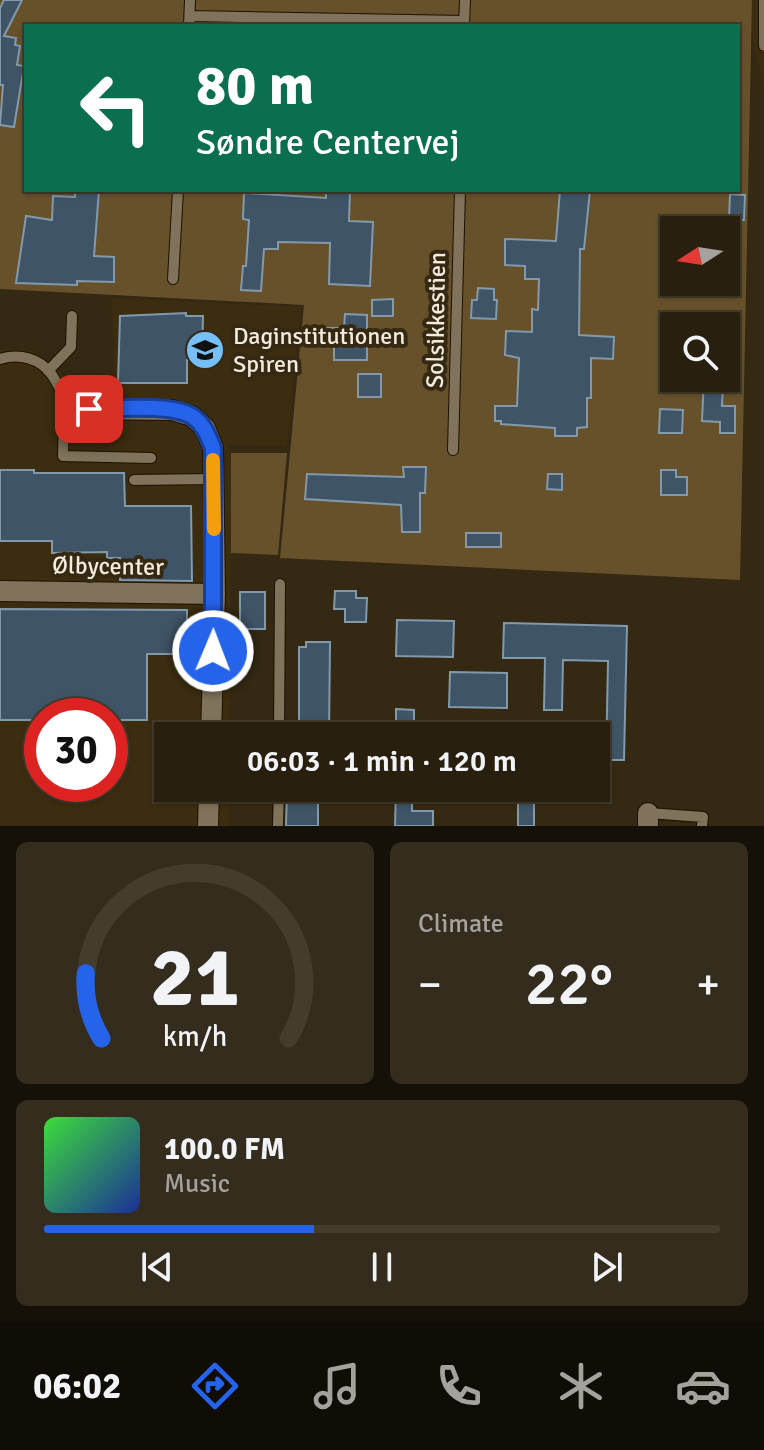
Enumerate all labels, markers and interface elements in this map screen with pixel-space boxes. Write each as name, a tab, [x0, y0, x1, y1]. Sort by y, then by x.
text: 80 m	[196, 51, 314, 120]
icon: left	[64, 56, 168, 160]
text: Søndre Centervej	[196, 120, 460, 165]
north arrow	[660, 216, 740, 296]
map controls	[660, 216, 740, 392]
street label: Solsikkestien	[420, 252, 452, 388]
button: search	[660, 312, 740, 392]
place label: Daginstitutionen Spiren	[233, 321, 405, 379]
school or university icon: Daginstitutionen Spiren	[184, 329, 226, 371]
pin	[55, 375, 123, 443]
icon: arrive	[67, 387, 111, 431]
street label: Ølbycenter	[52, 550, 164, 582]
position arrow	[171, 609, 255, 693]
speed limit sign: 30	[24, 698, 128, 802]
text: 06:03 · 1 min · 120 m	[247, 743, 517, 780]
text: Climate	[418, 908, 504, 940]
text: 21	[150, 927, 240, 1029]
text: 22°	[525, 948, 613, 1022]
text: −	[418, 958, 442, 1012]
text: +	[696, 958, 720, 1012]
text: km/h	[163, 1019, 227, 1054]
text: 100.0 FM	[164, 1131, 285, 1168]
text: Music	[164, 1168, 230, 1200]
icon: previous	[135, 1245, 179, 1289]
icon: pause	[360, 1245, 404, 1289]
icon: next	[585, 1245, 629, 1289]
icon: directions	[187, 1358, 243, 1414]
icon: music	[309, 1358, 365, 1414]
icon: phone	[431, 1358, 487, 1414]
icon: climate	[553, 1358, 609, 1414]
icon: car	[675, 1358, 731, 1414]
text: 06:02	[33, 1364, 121, 1409]

